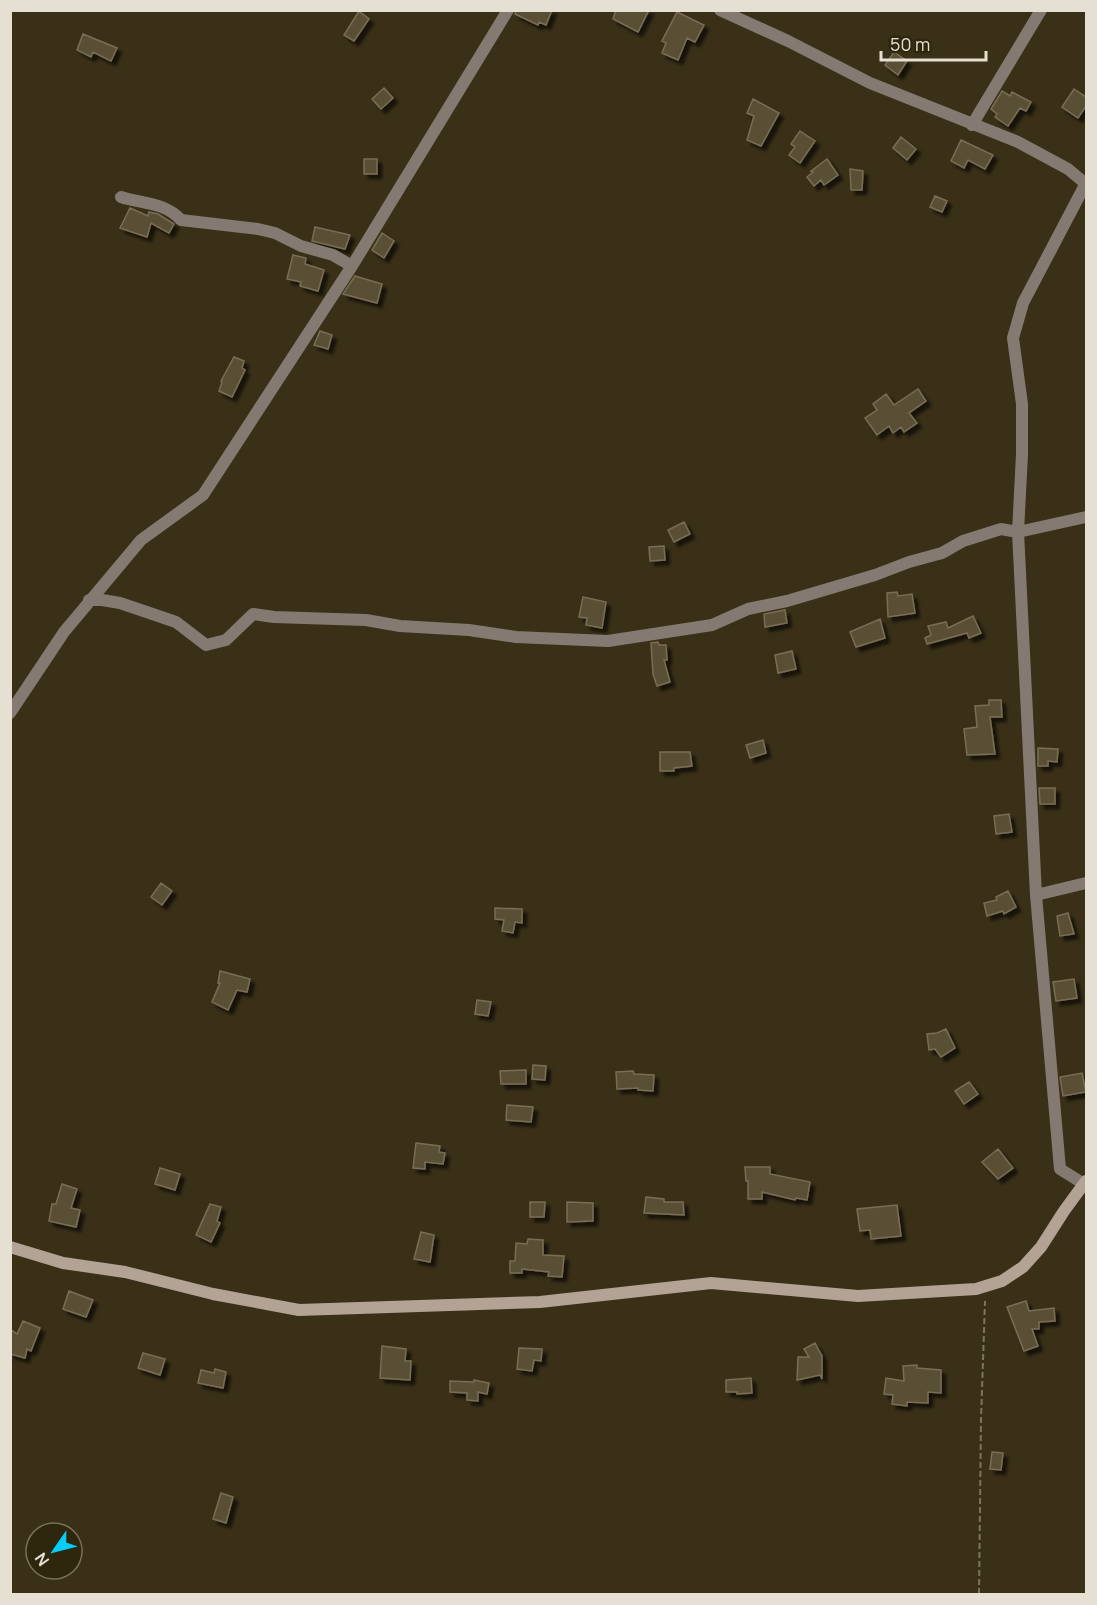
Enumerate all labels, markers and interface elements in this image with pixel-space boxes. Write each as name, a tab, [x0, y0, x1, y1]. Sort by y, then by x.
scale bar	[881, 24, 986, 62]
text: 50 m	[890, 32, 930, 56]
north arrow	[24, 1521, 84, 1581]
text: N	[29, 1549, 54, 1571]

